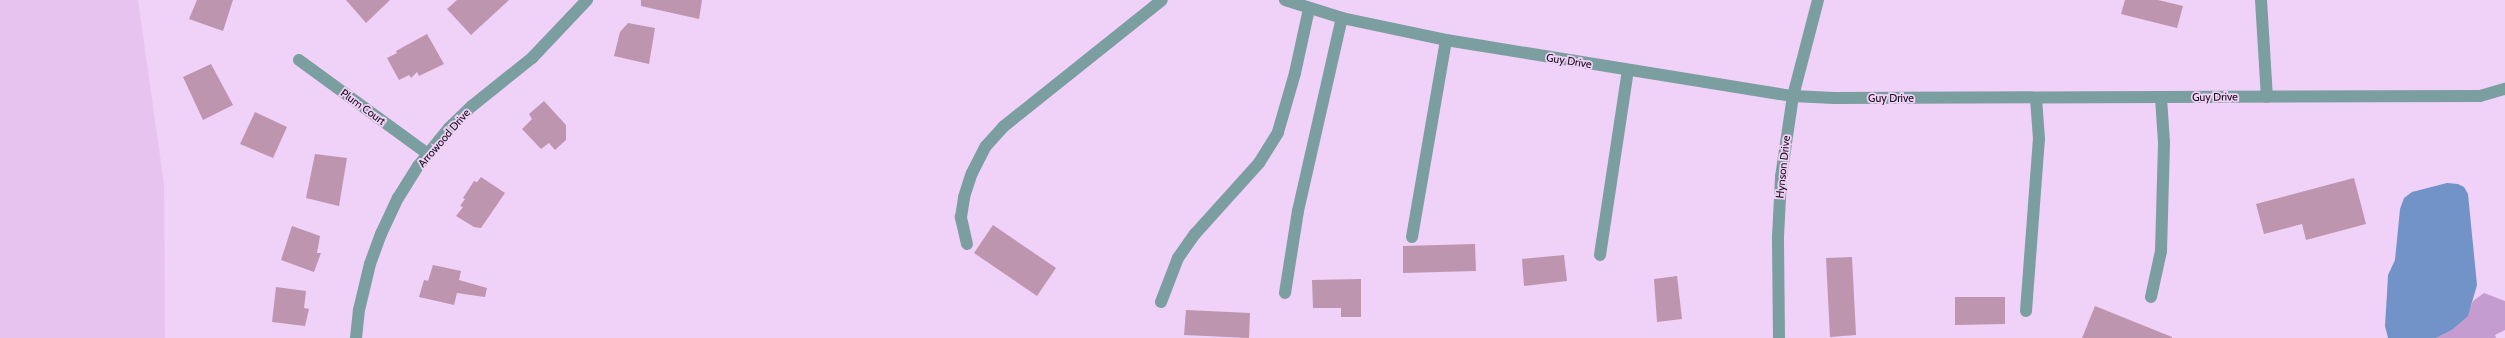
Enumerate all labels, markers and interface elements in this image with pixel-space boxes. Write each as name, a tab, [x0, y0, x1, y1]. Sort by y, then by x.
street label: Guy Drive	[1545, 51, 1593, 71]
street label: Plum Court	[338, 86, 388, 128]
street label: Guy Drive	[2192, 90, 2238, 104]
street label: Guy Drive	[1868, 91, 1914, 105]
street label: Arrowood Drive	[415, 106, 473, 170]
street label: Hynson Drive	[1773, 135, 1793, 199]

